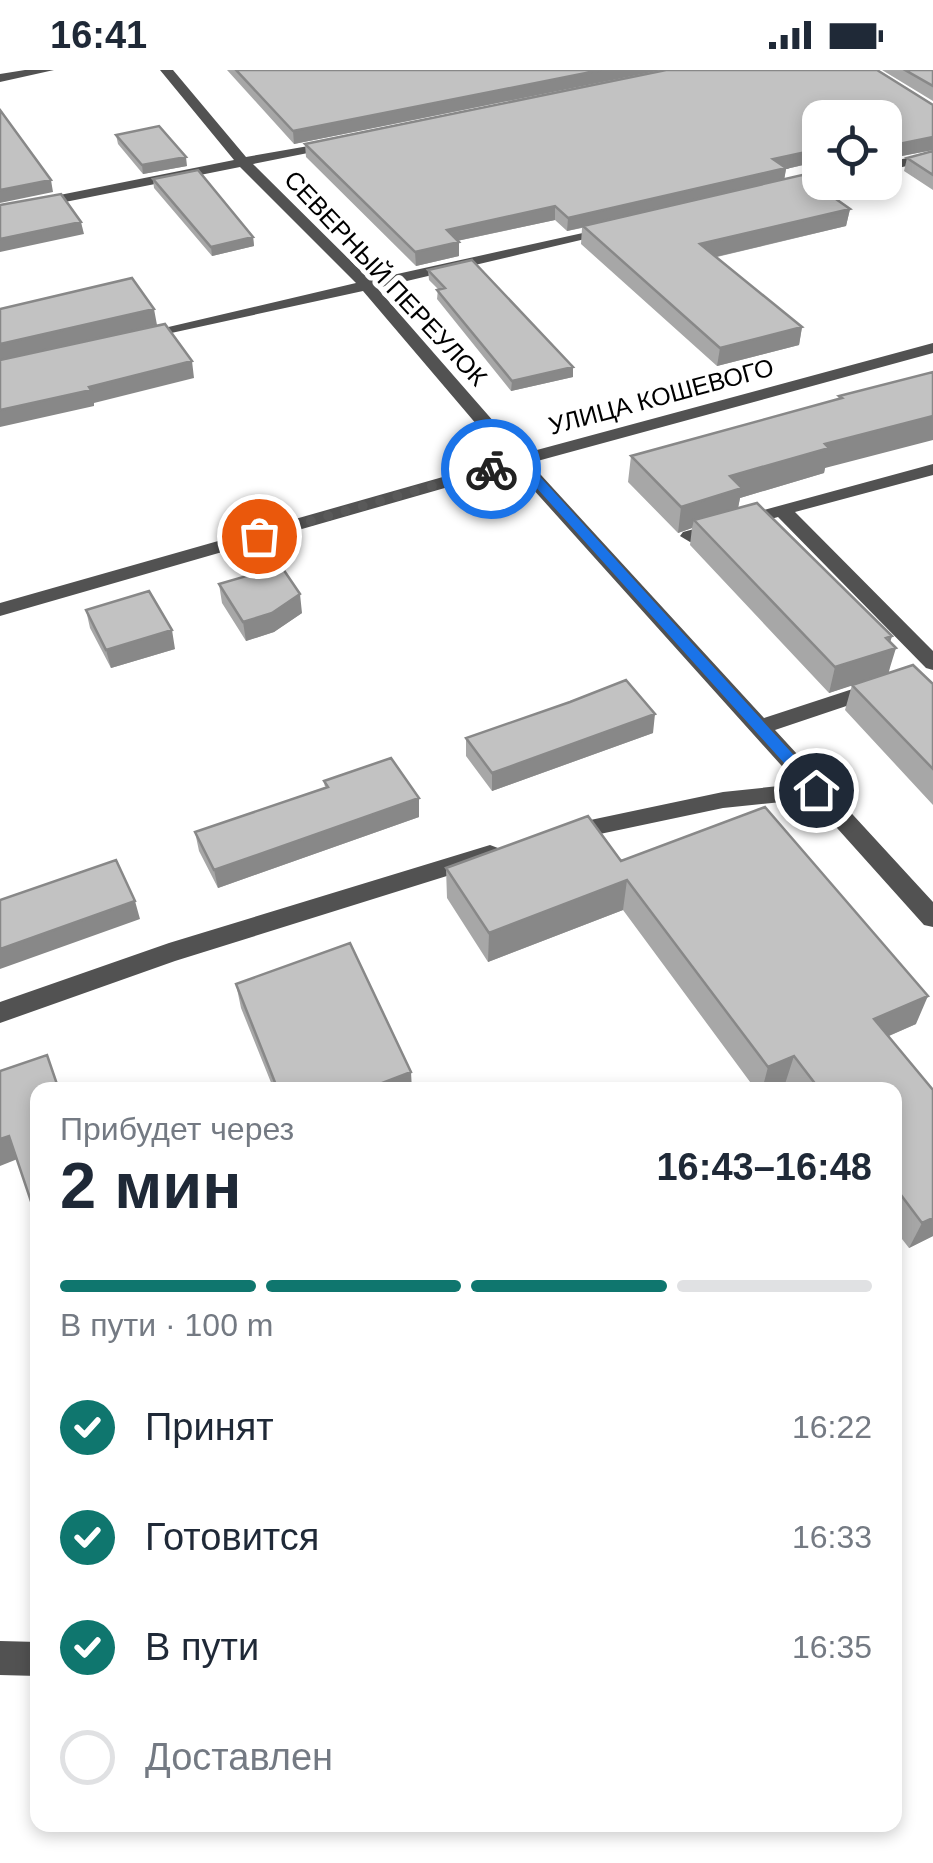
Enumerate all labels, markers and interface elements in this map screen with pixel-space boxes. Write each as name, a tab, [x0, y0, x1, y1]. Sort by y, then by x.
text: 16:41	[50, 14, 147, 56]
map controls	[802, 100, 902, 200]
button: locate	[802, 100, 902, 200]
street label: СЕВЕРНЫЙ ПЕРЕУЛОК	[279, 164, 494, 391]
street label: УЛИЦА КОШЕВОГО	[545, 352, 777, 440]
courier	[441, 419, 541, 519]
icon: bike	[464, 442, 519, 497]
pin	[217, 494, 302, 579]
icon: bag	[232, 509, 287, 564]
pin	[774, 748, 859, 833]
icon: home	[789, 763, 844, 818]
text: Прибудет через	[60, 1111, 294, 1147]
text: 16:43–16:48	[656, 1146, 872, 1188]
text: 2 мин	[60, 1149, 242, 1222]
text: В пути · 100 m	[60, 1307, 273, 1343]
icon: check	[60, 1400, 115, 1455]
text: Принят	[145, 1406, 274, 1448]
text: 16:22	[792, 1409, 872, 1445]
icon: check	[60, 1510, 115, 1565]
text: Готовится	[145, 1516, 319, 1558]
text: 16:33	[792, 1519, 872, 1555]
icon: check	[60, 1620, 115, 1675]
text: В пути	[145, 1626, 259, 1668]
text: 16:35	[792, 1629, 872, 1665]
text: Доставлен	[145, 1736, 333, 1778]

